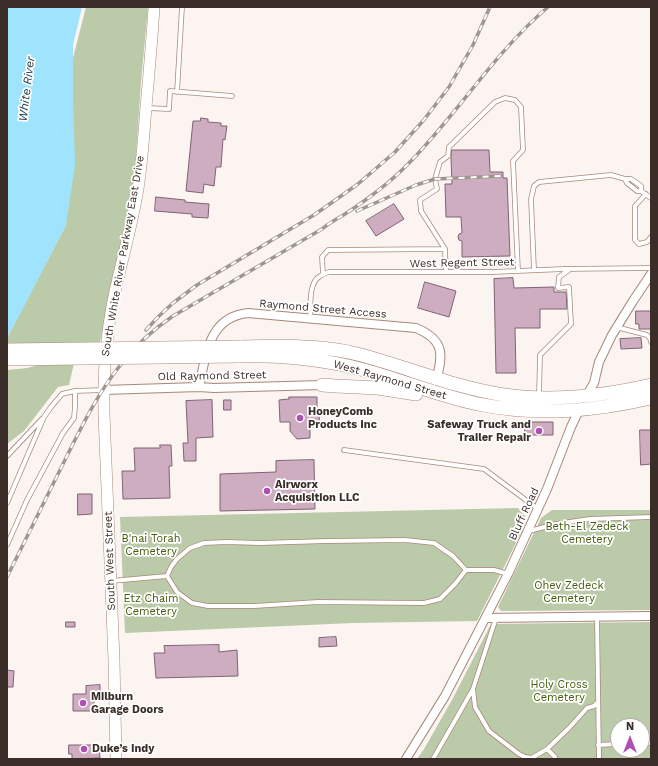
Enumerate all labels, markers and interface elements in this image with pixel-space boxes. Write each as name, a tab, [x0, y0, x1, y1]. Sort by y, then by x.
water label: White River	[16, 56, 38, 122]
street label: South White River Parkway East Drive	[99, 154, 147, 358]
street label: West Regent Street	[410, 255, 514, 271]
street label: Raymond Street Access	[259, 297, 387, 321]
street label: West Raymond Street	[332, 357, 448, 403]
street label: Old Raymond Street	[157, 368, 267, 384]
place label: HoneyComb Products Inc	[308, 405, 377, 431]
marker: HoneyComb Products Inc	[295, 413, 305, 423]
place label: Safeway Truck and Trailer Repair	[427, 418, 531, 444]
marker: Safeway Truck and Trailer Repair	[534, 426, 544, 436]
place label: Airworx Acquisition LLC	[275, 478, 360, 504]
marker: Airworx Acquisition LLC	[262, 486, 272, 496]
street label: Bluff Road	[506, 486, 542, 542]
street label: South West Street	[102, 511, 118, 611]
park label: Beth-El Zedeck Cemetery	[545, 520, 629, 546]
park label: B'nai Torah Cemetery	[122, 532, 180, 558]
park label: Ohev Zedeck Cemetery	[534, 579, 604, 605]
park label: Etz Chaim Cemetery	[123, 592, 179, 618]
park label: Holy Cross Cemetery	[530, 678, 588, 704]
place label: Milburn Garage Doors	[91, 690, 164, 716]
marker: Milburn Garage Doors	[78, 698, 88, 708]
north arrow	[610, 718, 650, 758]
text: N	[626, 720, 634, 733]
place label: Duke’s Indy	[92, 742, 154, 756]
marker: Duke’s Indy	[79, 744, 89, 754]

